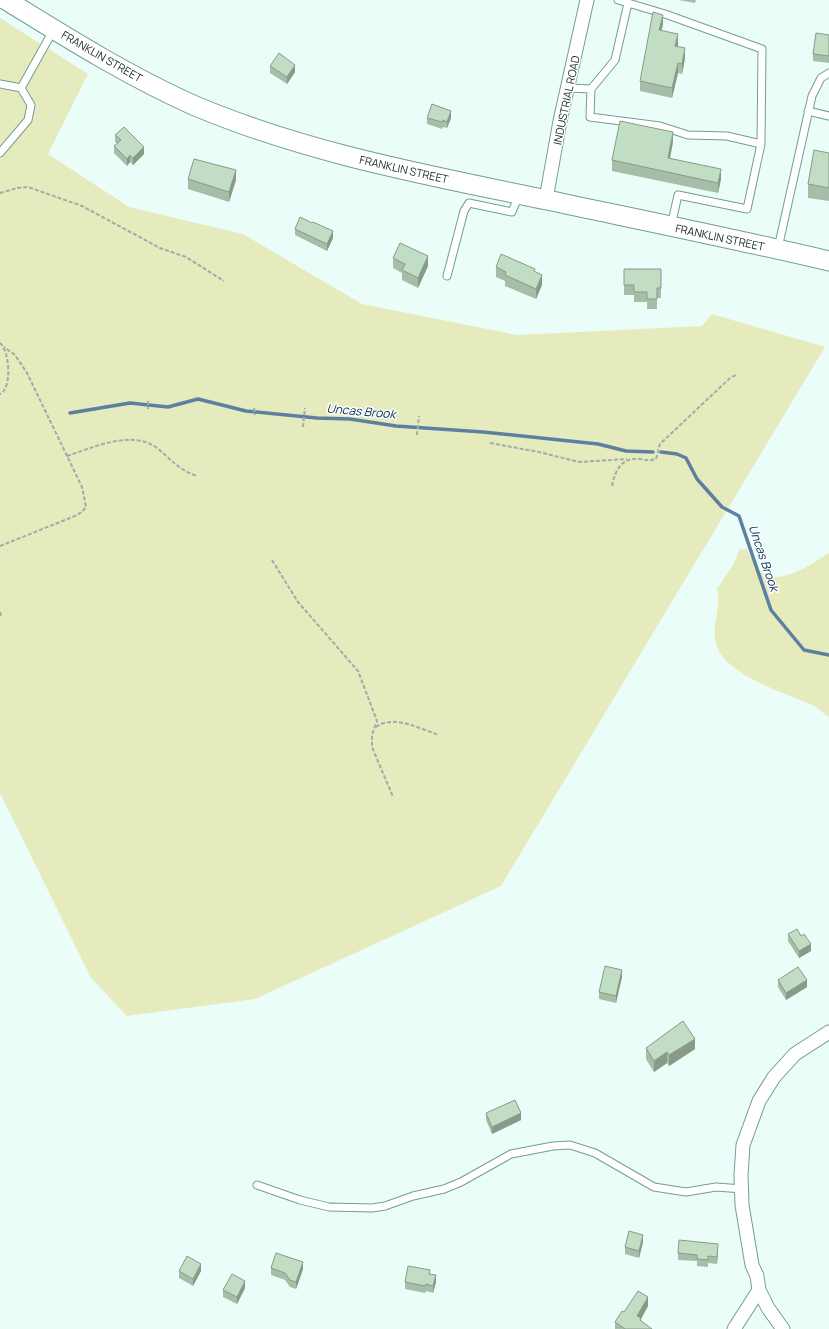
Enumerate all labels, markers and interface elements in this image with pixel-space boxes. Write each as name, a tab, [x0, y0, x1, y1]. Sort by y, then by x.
street label: FRANKLIN STREET	[59, 27, 145, 85]
street label: INDUSTRIAL ROAD	[549, 54, 583, 146]
street label: FRANKLIN STREET	[358, 151, 450, 187]
street label: FRANKLIN STREET	[674, 220, 766, 254]
water label: Uncas Brook	[326, 400, 398, 423]
water label: Uncas Brook	[745, 523, 784, 595]

